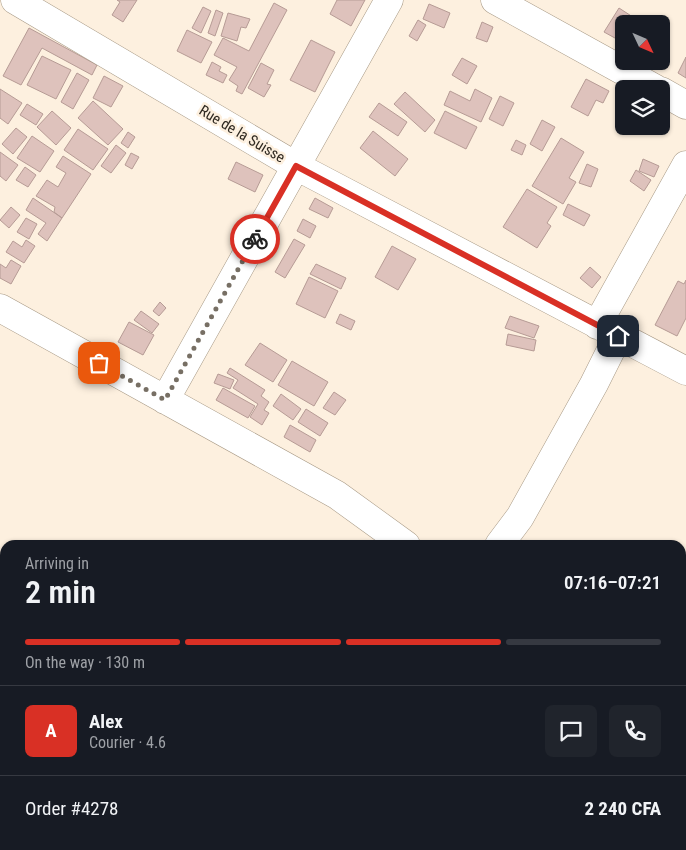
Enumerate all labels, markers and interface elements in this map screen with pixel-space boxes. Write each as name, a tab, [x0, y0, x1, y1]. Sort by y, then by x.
north arrow	[615, 15, 670, 70]
map controls	[615, 15, 670, 135]
button: layers	[615, 80, 670, 135]
street label: Rue de la Suisse	[196, 101, 288, 167]
courier	[230, 214, 280, 264]
icon: bike	[241, 225, 269, 253]
pin	[597, 315, 639, 357]
icon: home	[604, 322, 632, 350]
pin	[78, 342, 120, 384]
icon: bag	[85, 349, 113, 377]
text: Arriving in	[25, 554, 89, 573]
text: 07:16–07:21	[564, 571, 661, 594]
text: 2 min	[25, 573, 96, 611]
text: On the way · 130 m	[25, 653, 145, 672]
button: chat	[545, 705, 597, 757]
button: phone	[609, 705, 661, 757]
text: Alex	[89, 710, 123, 733]
text: A	[45, 719, 57, 742]
text: Courier · 4.6	[89, 733, 166, 752]
text: Order #4278	[25, 797, 118, 820]
text: 2 240 CFA	[584, 797, 661, 820]

